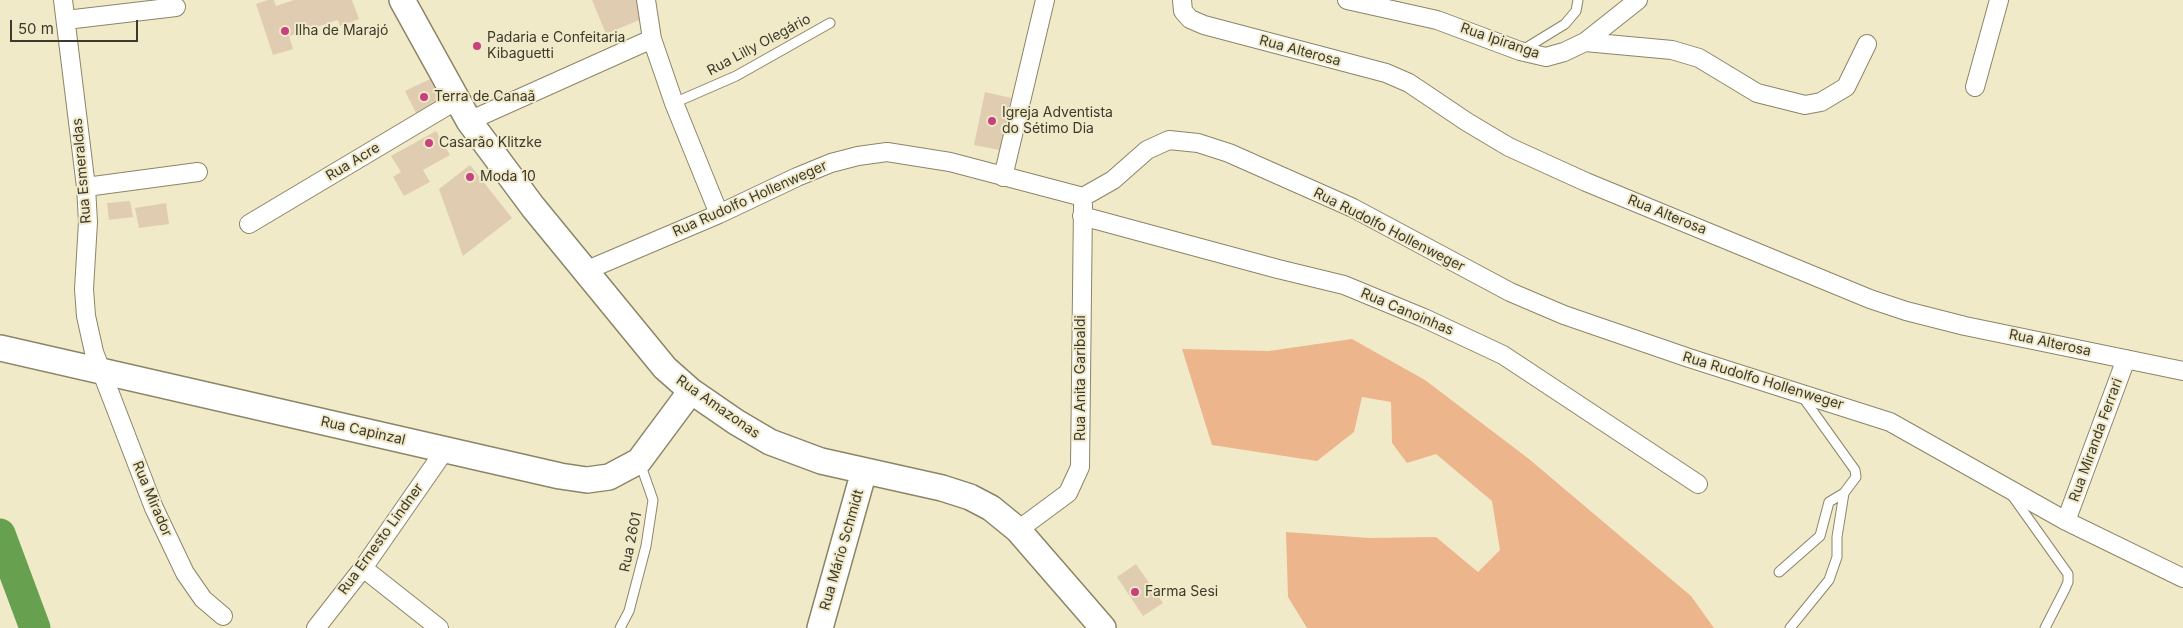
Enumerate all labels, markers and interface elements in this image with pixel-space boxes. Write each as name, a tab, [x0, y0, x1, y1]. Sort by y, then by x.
scale bar	[12, 10, 140, 42]
street label: Rua Lilly Olegário	[704, 11, 814, 79]
text: 50 m	[18, 19, 54, 38]
street label: Rua Ipiranga	[1458, 20, 1542, 62]
place label: Ilha de Marajó	[295, 23, 388, 39]
marker: Ilha de Marajó	[279, 25, 291, 37]
place label: Padaria e Confeitaria Kibaguetti	[487, 30, 625, 62]
street label: Rua Alterosa	[1257, 32, 1343, 70]
marker: Padaria e Confeitaria Kibaguetti	[471, 40, 483, 52]
place label: Terra de Canaã	[434, 89, 535, 105]
marker: Terra de Canaã	[418, 91, 430, 103]
place label: Igreja Adventista do Sétimo Dia	[1002, 105, 1113, 138]
marker: Igreja Adventista do Sétimo Dia	[986, 115, 998, 127]
street label: Rua Esmeraldas	[69, 118, 95, 224]
place label: Casarão Klitzke	[439, 135, 542, 151]
marker: Casarão Klitzke	[423, 137, 435, 149]
street label: Rua Acre	[323, 139, 383, 185]
street label: Rua Rudolfo Hollenweger	[670, 157, 830, 241]
place label: Moda 10	[480, 169, 536, 185]
marker: Moda 10	[464, 171, 476, 183]
street label: Rua Rudolfo Hollenweger	[1311, 185, 1467, 275]
street label: Rua Alterosa	[1625, 192, 1709, 238]
street label: Rua Canoinhas	[1358, 285, 1456, 339]
street label: Rua Anita Garibaldi	[1073, 315, 1089, 441]
street label: Rua Alterosa	[2007, 326, 2093, 360]
street label: Rua Rudolfo Hollenweger	[1681, 349, 1845, 413]
street label: Rua Amazonas	[673, 372, 763, 442]
street label: Rua Miranda Ferrari	[2066, 376, 2126, 504]
street label: Rua Capinzal	[319, 413, 407, 449]
street label: Rua Mirador	[129, 459, 175, 539]
street label: Rua Ernesto Lindner	[335, 480, 427, 598]
street label: Rua Mário Schmidt	[817, 488, 867, 612]
street label: Rua 2601	[616, 511, 646, 573]
place label: Farma Sesi	[1145, 584, 1218, 600]
marker: Farma Sesi	[1129, 586, 1141, 598]

